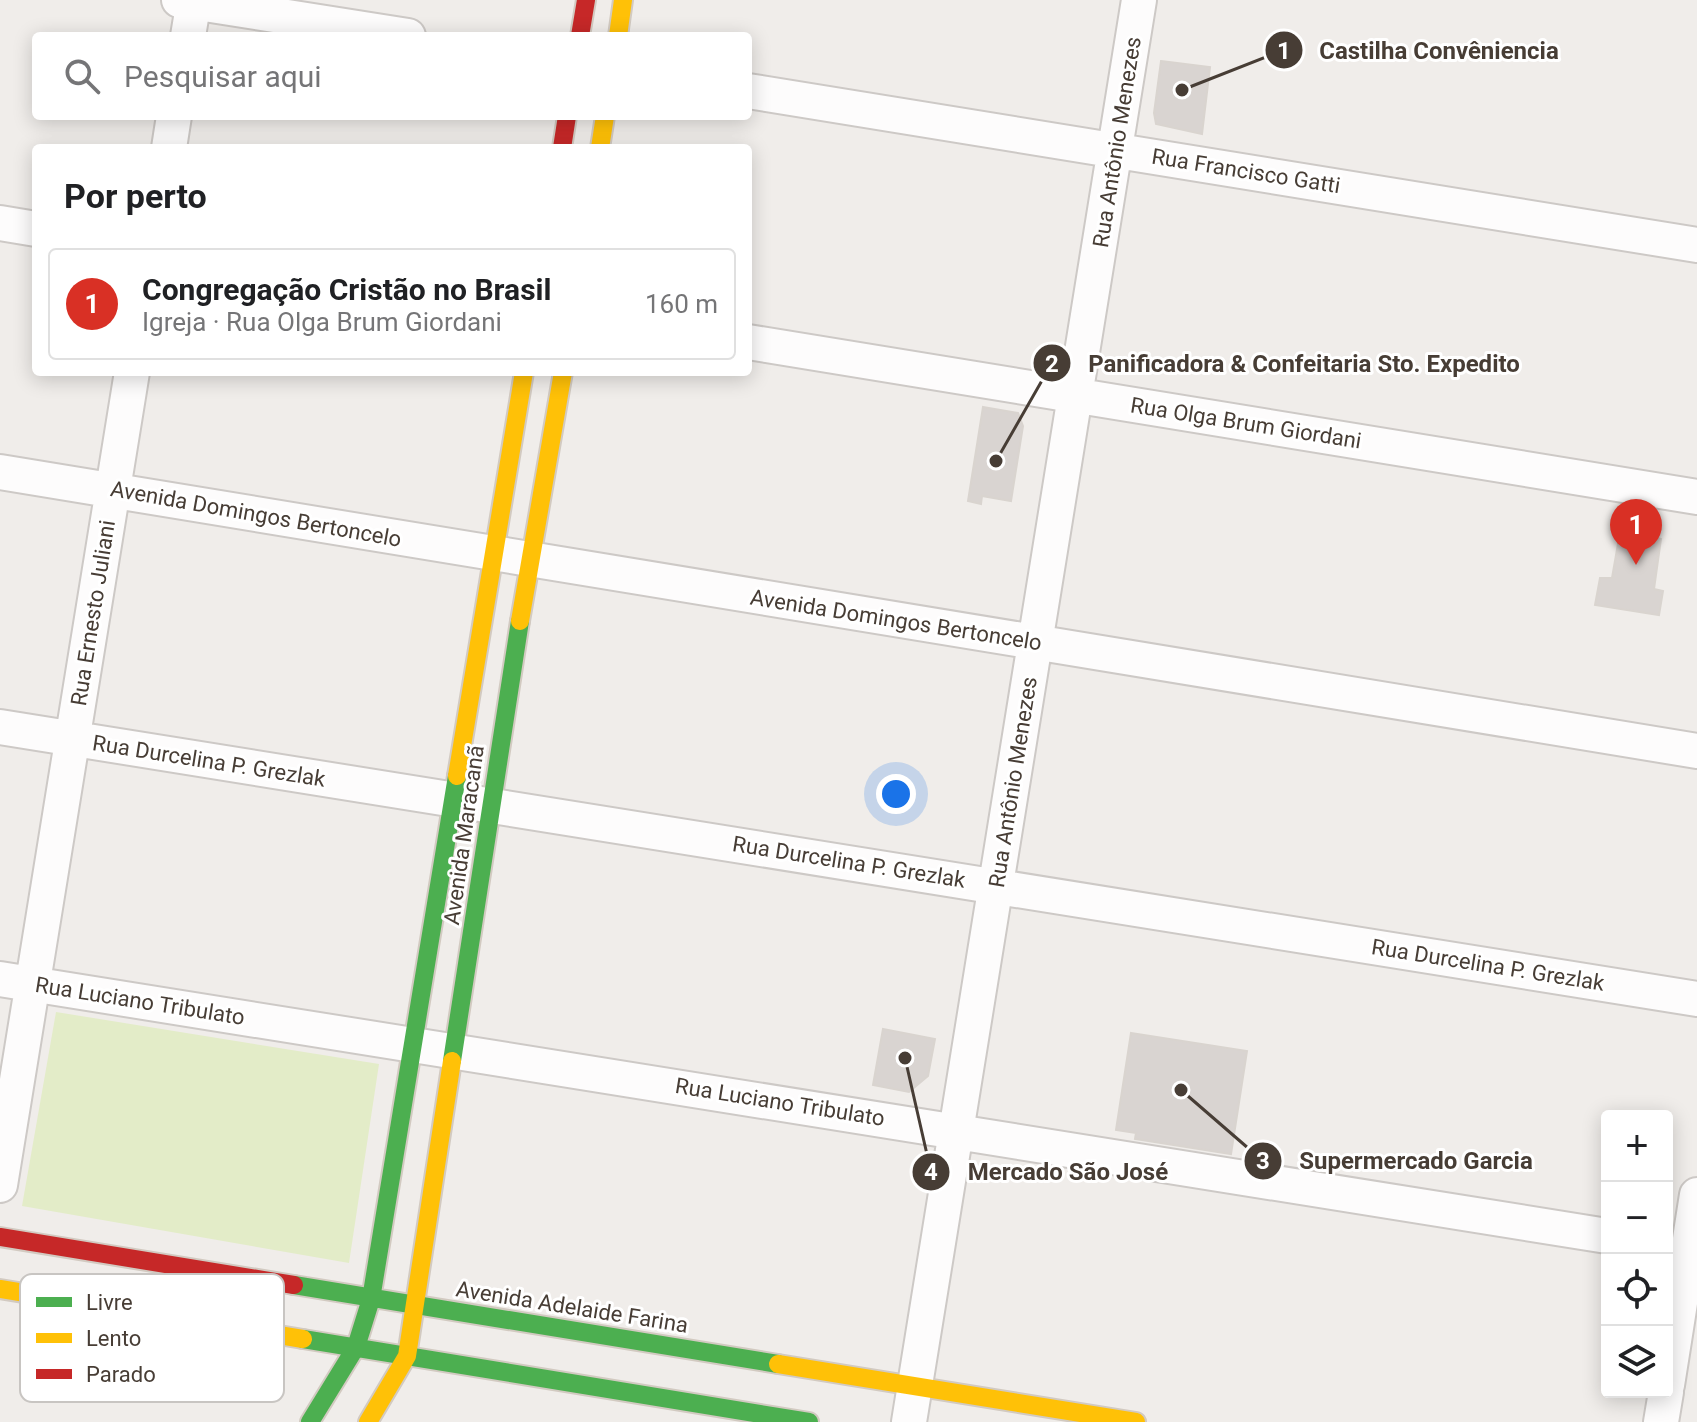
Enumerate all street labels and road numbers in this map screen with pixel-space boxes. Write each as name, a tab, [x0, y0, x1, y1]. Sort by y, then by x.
street label: Rua Antônio Menezes	[1088, 35, 1146, 249]
street label: Rua Francisco Gatti	[1150, 144, 1342, 198]
street label: Rua Olga Brum Giordani	[1129, 392, 1363, 454]
street label: Avenida Domingos Bertoncelo	[109, 476, 403, 552]
street label: Rua Ernesto Juliani	[66, 518, 120, 708]
street label: Avenida Domingos Bertoncelo	[748, 585, 1044, 655]
street label: Rua Antônio Menezes	[984, 675, 1042, 889]
street label: Rua Durcelina P. Grezlak	[91, 730, 328, 792]
street label: Avenida Maracanã	[439, 744, 489, 926]
street label: Rua Durcelina P. Grezlak	[731, 831, 968, 893]
street label: Rua Durcelina P. Grezlak	[1370, 934, 1607, 996]
street label: Rua Luciano Tribulato	[34, 972, 246, 1030]
street label: Rua Luciano Tribulato	[674, 1073, 886, 1131]
street label: Avenida Adelaide Farina	[454, 1276, 690, 1338]

